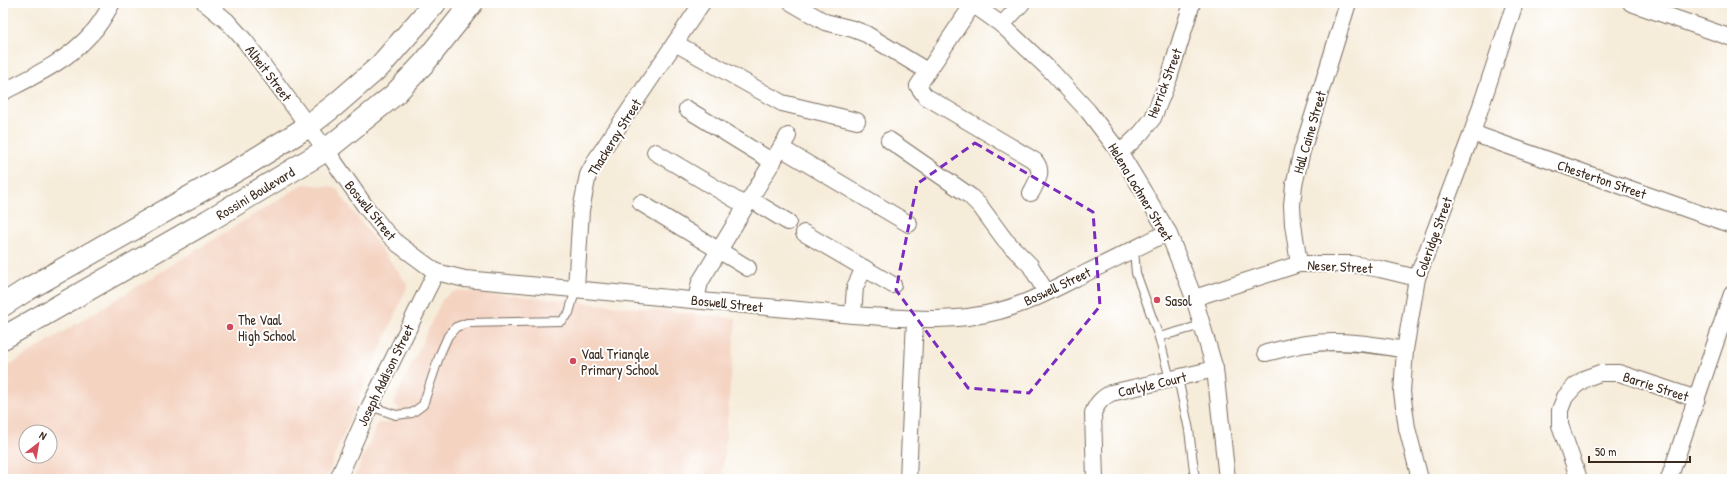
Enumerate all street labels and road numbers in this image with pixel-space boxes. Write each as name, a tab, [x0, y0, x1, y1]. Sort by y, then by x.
street label: Alheit Street	[242, 41, 296, 105]
street label: Herrick Street	[1142, 45, 1186, 121]
street label: Hall Caine Street	[1288, 88, 1330, 176]
street label: Thackeray Street	[583, 95, 646, 180]
street label: Helena Lochner Street	[1104, 139, 1178, 245]
street label: Chesterton Street	[1555, 155, 1649, 203]
street label: Rossini Boulevard	[212, 162, 298, 224]
street label: Boswell Street	[341, 176, 401, 244]
street label: Coleridge Street	[1410, 194, 1457, 280]
street label: Neser Street	[1307, 255, 1373, 277]
street label: Boswell Street	[1020, 262, 1094, 310]
street label: Boswell Street	[690, 290, 764, 316]
street label: Joseph Addison Street	[352, 321, 419, 429]
street label: Barrie Street	[1621, 366, 1691, 406]
street label: Carlyle Court	[1116, 367, 1189, 402]

